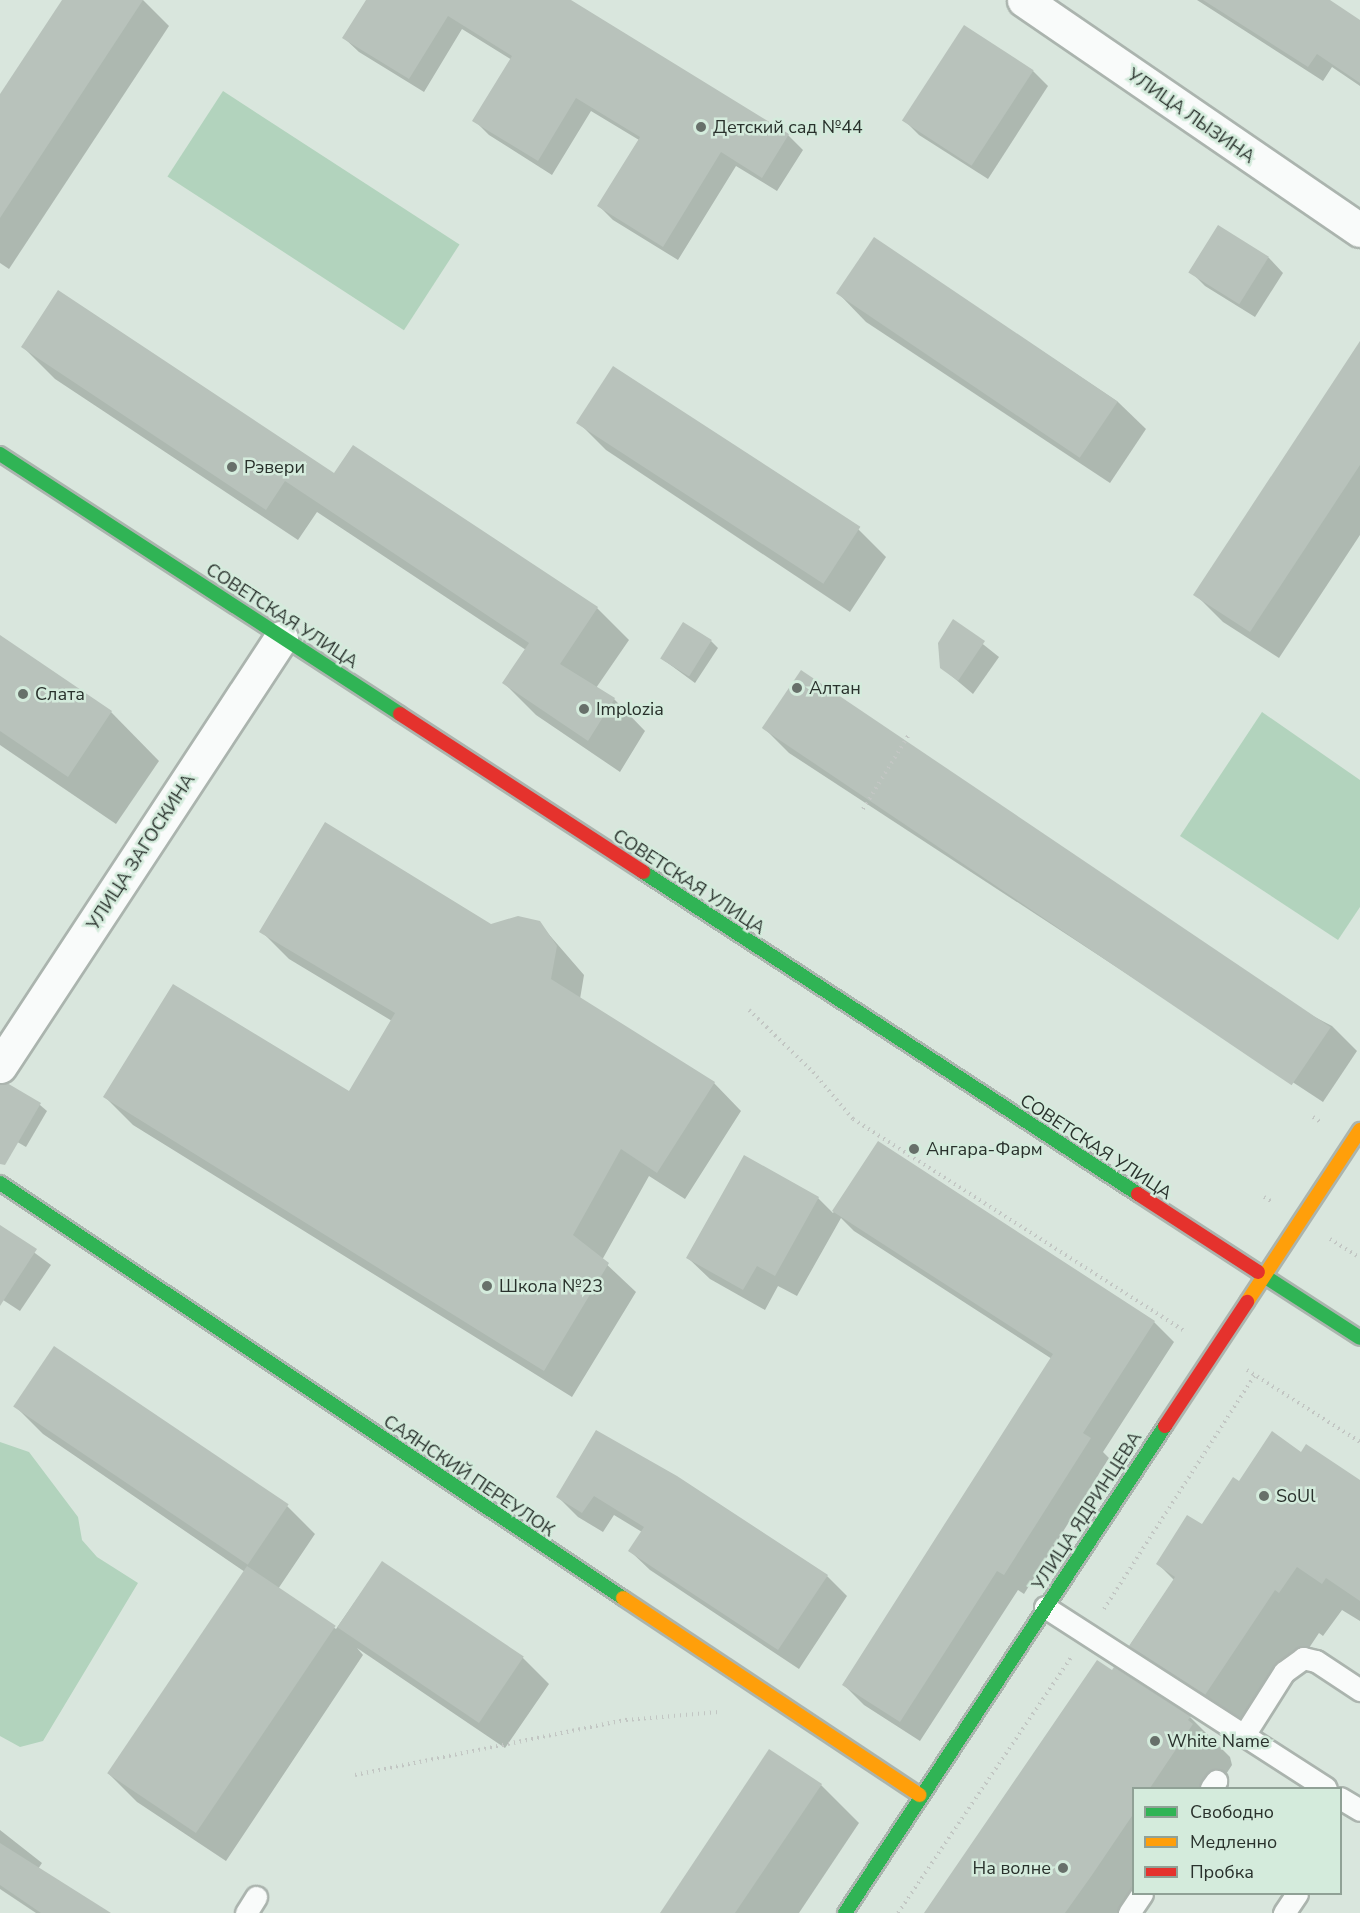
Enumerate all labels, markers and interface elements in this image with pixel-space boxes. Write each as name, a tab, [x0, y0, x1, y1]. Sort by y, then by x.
street label: УЛИЦА ЛЫЗИНА	[1123, 64, 1259, 168]
place label: Детский сад №44	[713, 116, 863, 138]
marker: Детский сад №44	[694, 120, 708, 134]
place label: Рэвери	[244, 456, 305, 478]
marker: Рэвери	[225, 460, 239, 474]
street label: СОВЕТСКАЯ УЛИЦА	[202, 559, 362, 673]
place label: Алтан	[809, 677, 861, 699]
marker: Алтан	[790, 681, 804, 695]
place label: Слата	[35, 683, 85, 705]
marker: Слата	[16, 687, 30, 701]
place label: Implozia	[596, 698, 664, 720]
marker: Implozia	[577, 702, 591, 716]
street label: УЛИЦА ЗАГОСКИНА	[82, 770, 200, 934]
street label: СОВЕТСКАЯ УЛИЦА	[609, 825, 769, 939]
street label: СОВЕТСКАЯ УЛИЦА	[1016, 1090, 1176, 1204]
place label: Ангара-Фарм	[926, 1138, 1043, 1160]
marker: Ангара-Фарм	[907, 1142, 921, 1156]
place label: Школа №23	[499, 1275, 603, 1297]
marker: Школа №23	[480, 1279, 494, 1293]
street label: САЯНСКИЙ ПЕРЕУЛОК	[379, 1411, 559, 1541]
street label: УЛИЦА ЯДРИНЦЕВА	[1028, 1428, 1146, 1594]
place label: SoUl	[1276, 1485, 1316, 1507]
marker: SoUl	[1257, 1489, 1271, 1503]
place label: White Name	[1167, 1730, 1269, 1752]
marker: White Name	[1148, 1734, 1162, 1748]
legend	[1132, 1787, 1342, 1895]
text: Свободно	[1190, 1800, 1274, 1824]
text: Медленно	[1190, 1830, 1277, 1854]
place label: На волне	[972, 1857, 1051, 1879]
text: Пробка	[1190, 1860, 1254, 1884]
marker: На волне	[1056, 1861, 1070, 1875]

